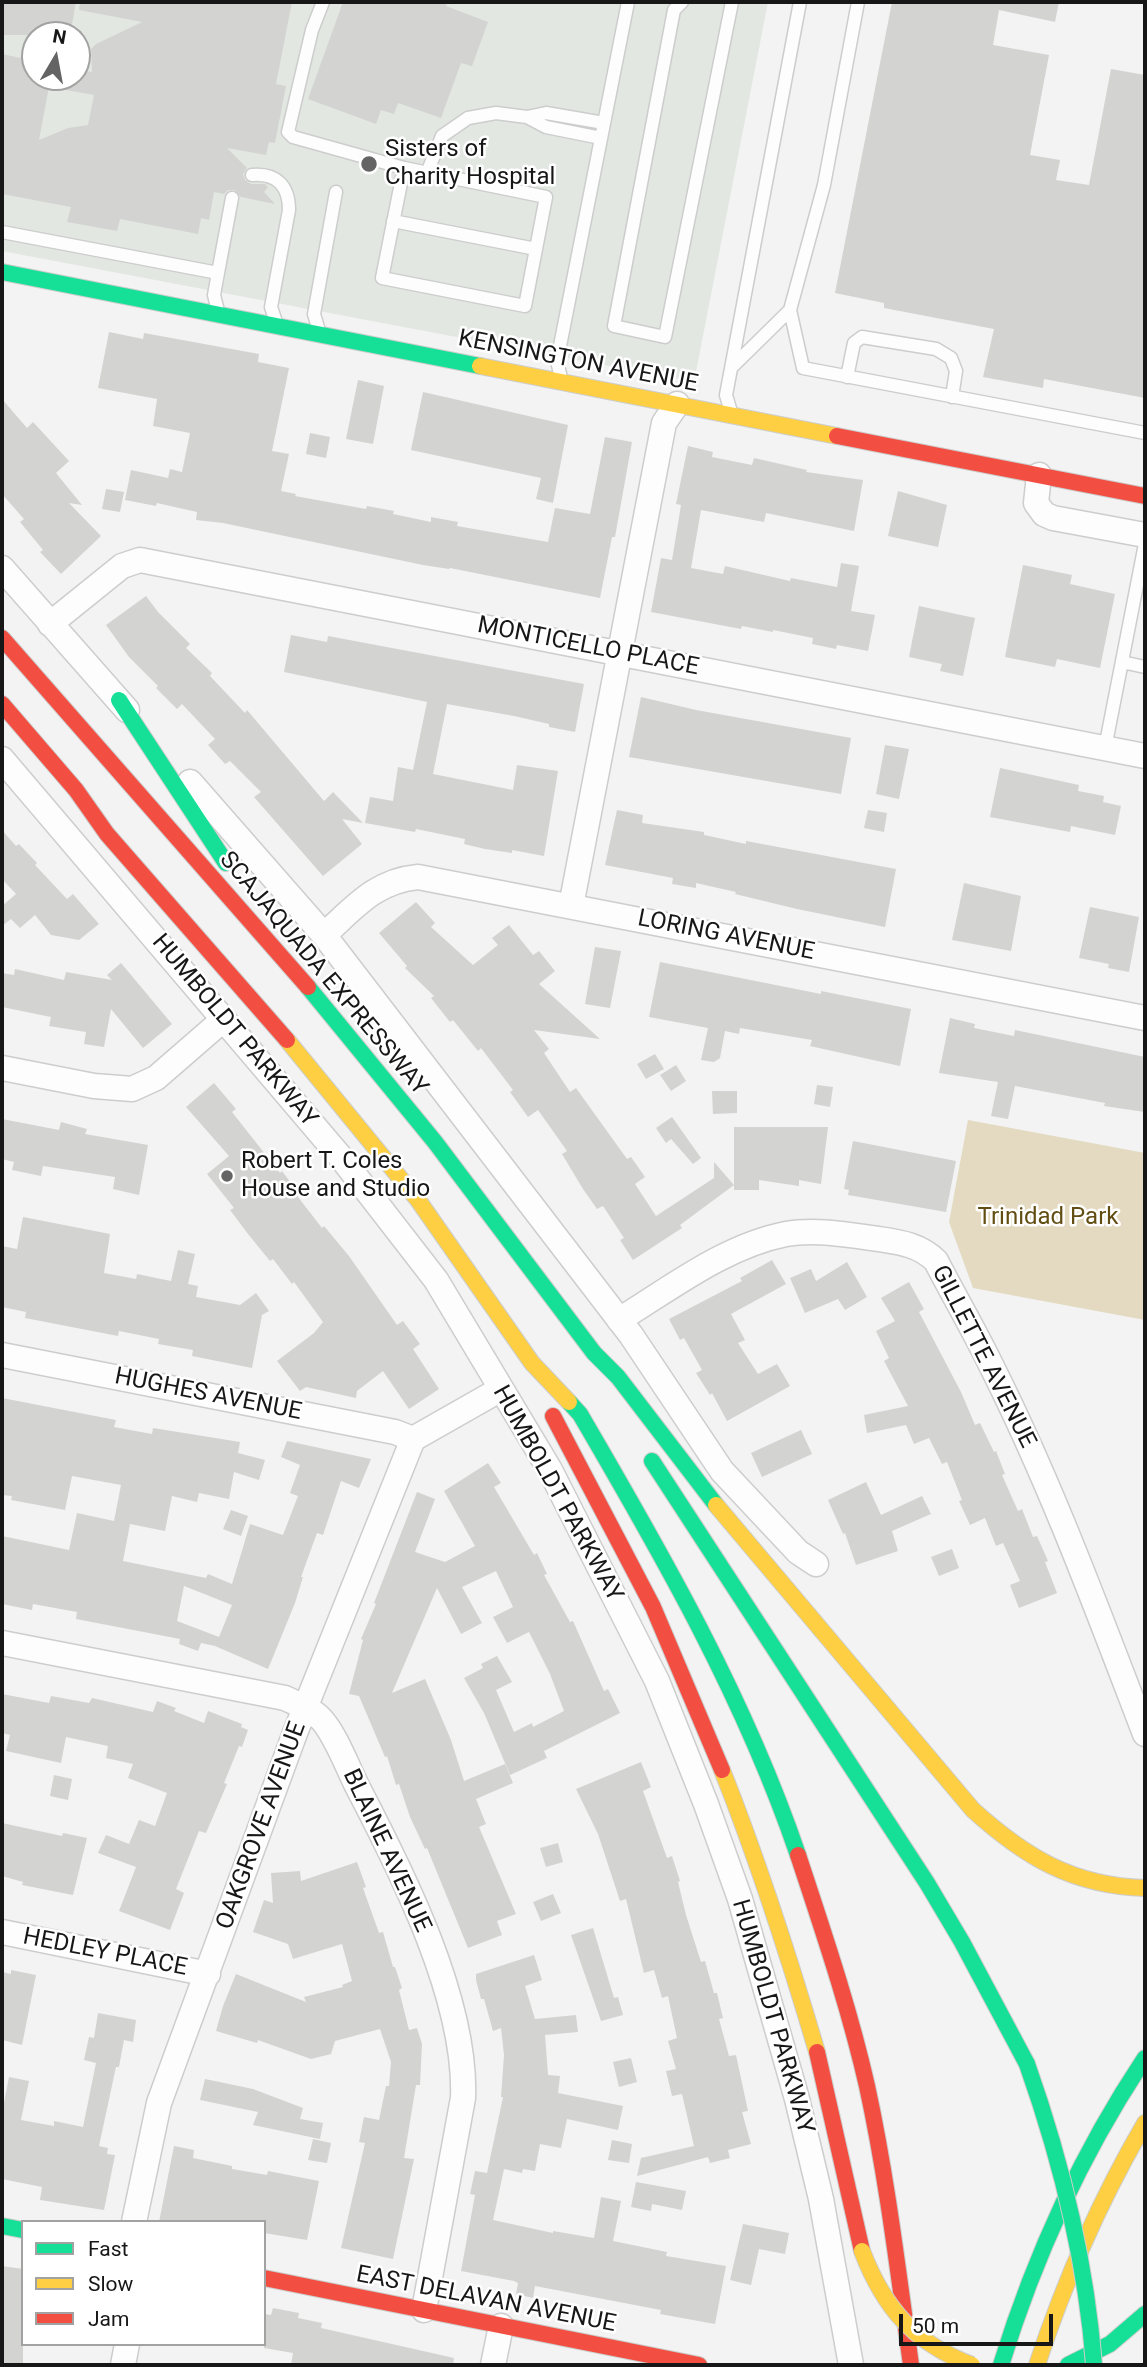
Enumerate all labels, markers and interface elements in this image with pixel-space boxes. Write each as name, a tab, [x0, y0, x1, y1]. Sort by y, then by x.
north arrow	[21, 21, 91, 91]
text: N	[51, 24, 68, 49]
place label: Sisters of Charity Hospital	[385, 136, 555, 192]
marker: Sisters of Charity Hospital	[359, 154, 379, 174]
street label: KENSINGTON AVENUE	[456, 325, 700, 399]
street label: MONTICELLO PLACE	[475, 611, 701, 683]
street label: SCAJAQUADA EXPRESSWAY	[213, 846, 433, 1102]
street label: LORING AVENUE	[635, 905, 817, 967]
street label: HUMBOLDT PARKWAY	[145, 929, 323, 1133]
place label: Robert T. Coles House and Studio	[241, 1148, 430, 1204]
marker: Robert T. Coles House and Studio	[219, 1168, 235, 1184]
park label: Trinidad Park	[978, 1204, 1118, 1232]
street label: GILLETTE AVENUE	[925, 1261, 1041, 1453]
street label: HUGHES AVENUE	[112, 1363, 304, 1427]
street label: HUMBOLDT PARKWAY	[486, 1381, 628, 1607]
street label: OAKGROVE AVENUE	[211, 1718, 313, 1934]
street label: BLAINE AVENUE	[336, 1765, 436, 1937]
street label: HUMBOLDT PARKWAY	[725, 1896, 819, 2138]
street label: HEDLEY PLACE	[21, 1923, 189, 1983]
legend	[21, 2220, 266, 2346]
text: Fast	[88, 2237, 128, 2261]
street label: EAST DELAVAN AVENUE	[354, 2261, 618, 2339]
text: Slow	[88, 2272, 133, 2296]
scale bar	[902, 2300, 1056, 2344]
text: Jam	[88, 2307, 129, 2331]
text: 50 m	[912, 2314, 959, 2338]

